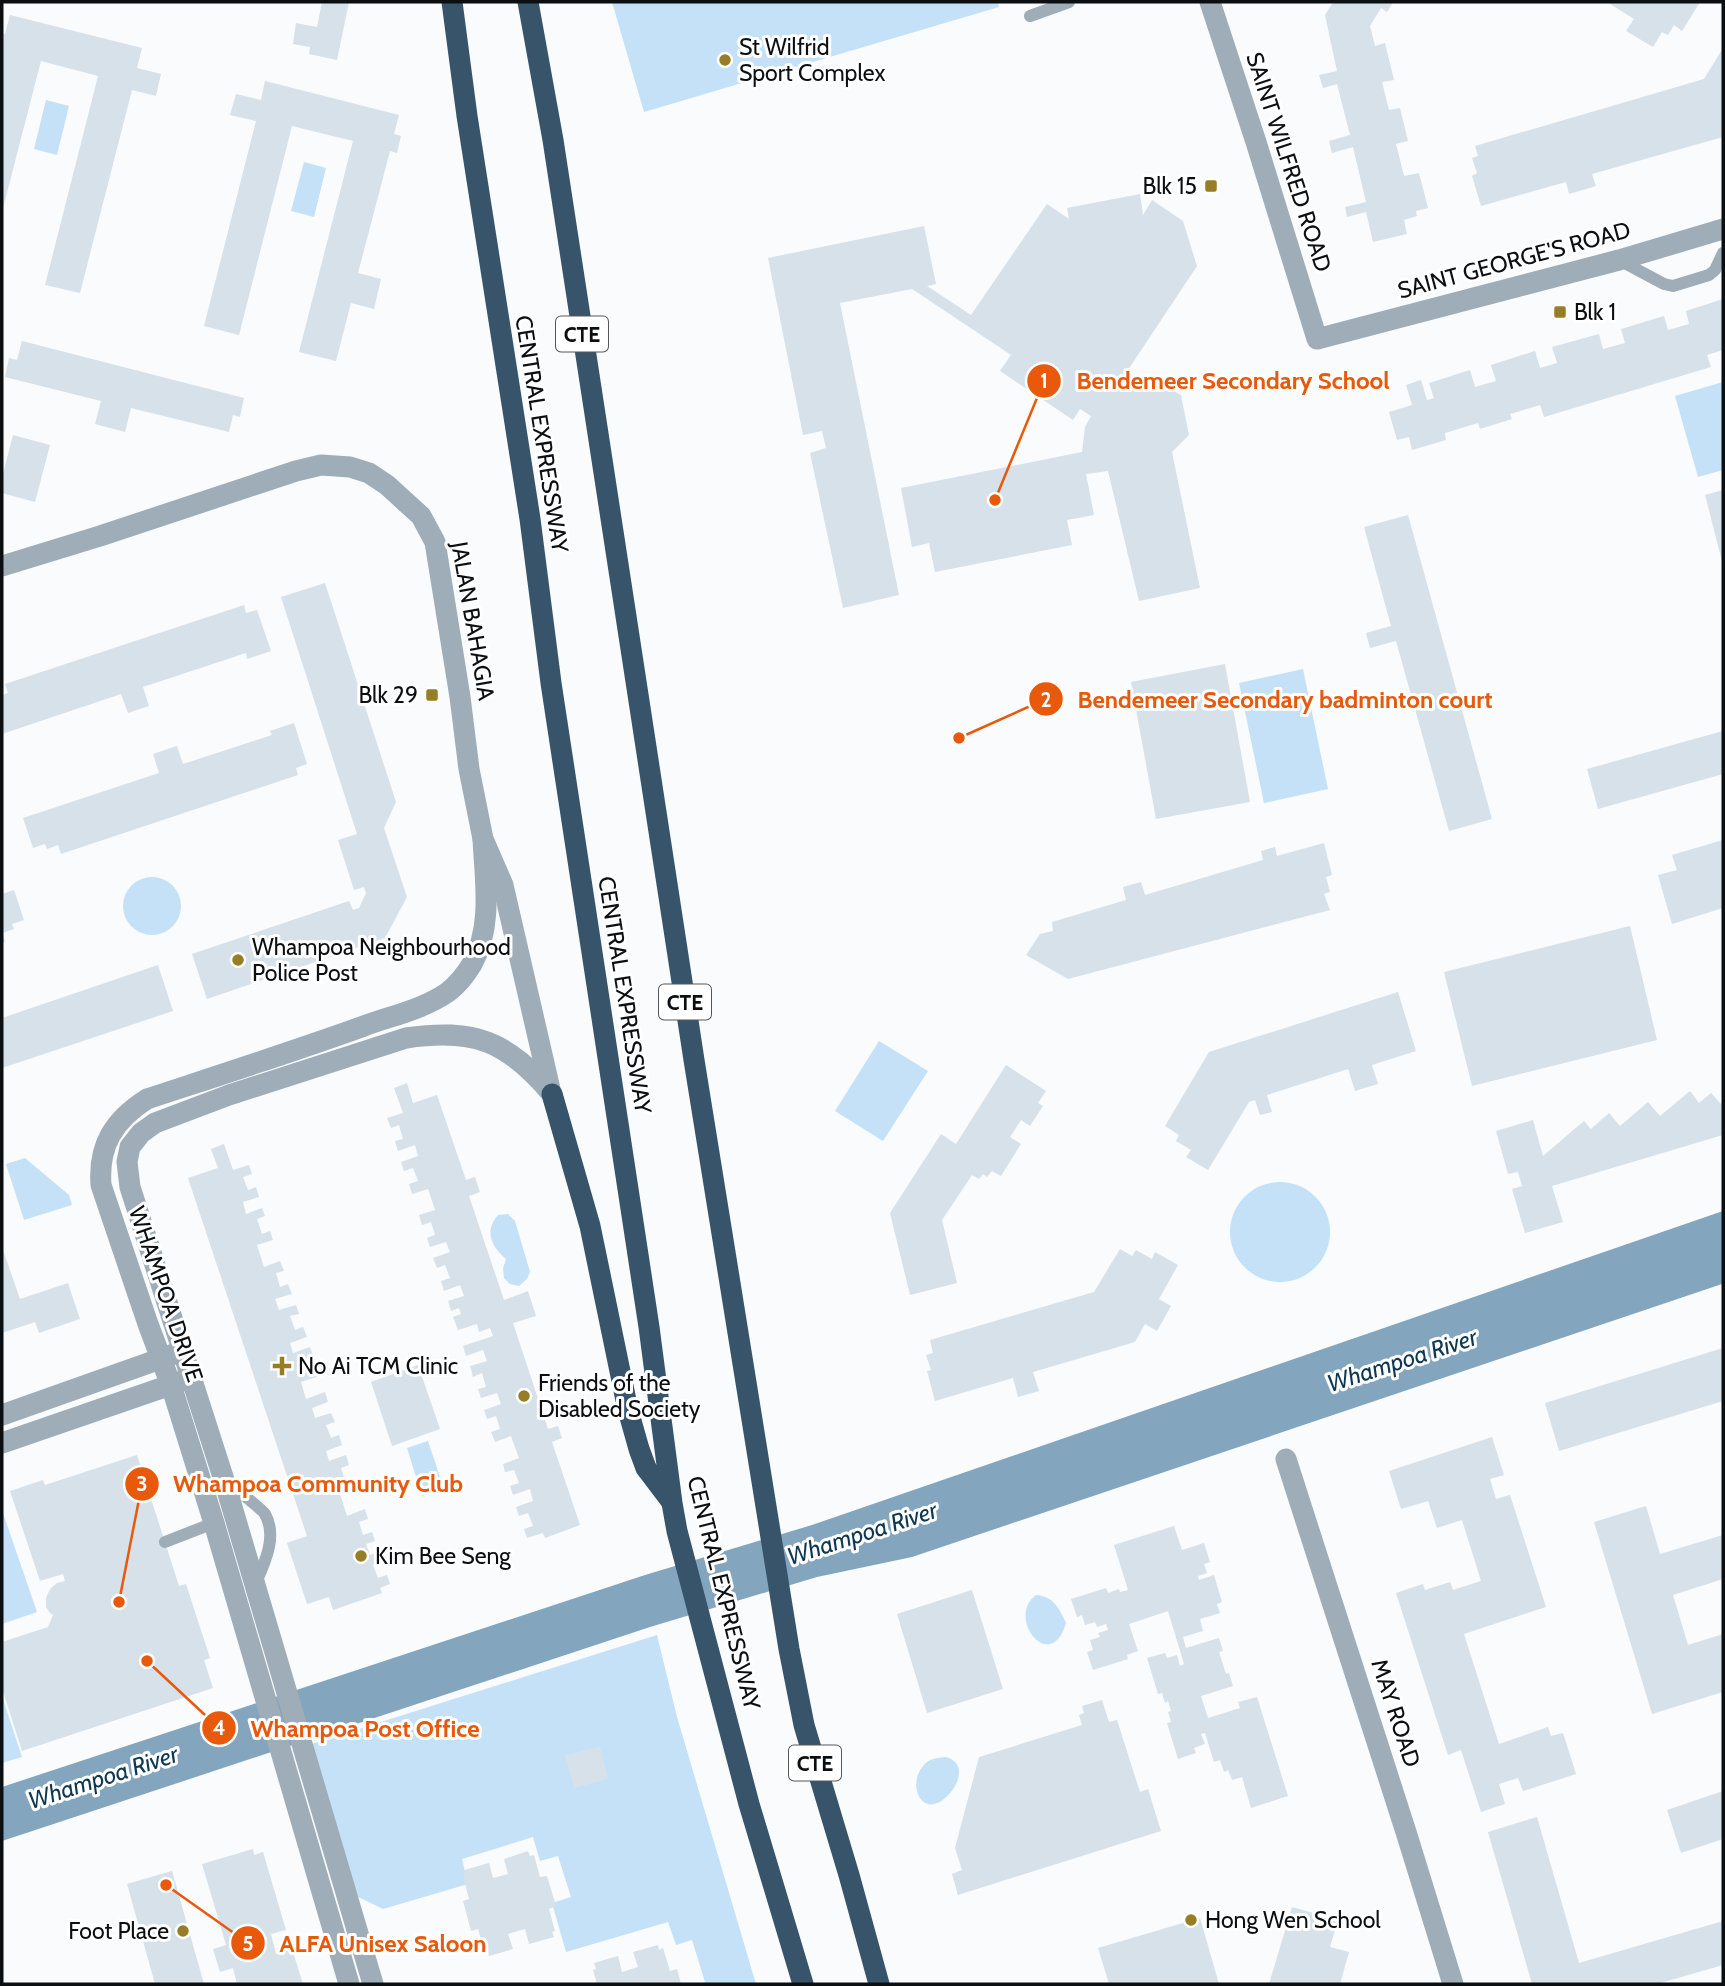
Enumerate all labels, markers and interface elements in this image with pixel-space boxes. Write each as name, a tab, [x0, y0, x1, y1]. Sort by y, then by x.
place label: St Wilfrid Sport Complex	[739, 33, 885, 87]
street label: SAINT WILFRED ROAD	[1240, 49, 1338, 275]
marker: St Wilfrid Sport Complex	[717, 52, 733, 68]
place label: Blk 15	[1143, 172, 1197, 200]
marker: Blk 15	[1203, 178, 1219, 194]
street label: SAINT GEORGE'S ROAD	[1395, 215, 1633, 305]
place label: Blk 1	[1574, 298, 1616, 326]
marker: Blk 1	[1552, 304, 1568, 320]
street label: CENTRAL EXPRESSWAY	[509, 313, 575, 556]
road number: CTE	[556, 316, 608, 352]
callout: Bendemeer Secondary School	[1027, 359, 1403, 404]
text: Bendemeer Secondary School	[1076, 366, 1390, 395]
text: 1	[1040, 368, 1048, 393]
street label: JALAN BAHAGIA	[445, 538, 501, 703]
callout: Bendemeer Secondary badminton court	[1028, 677, 1507, 722]
place label: Blk 29	[358, 681, 418, 709]
text: Bendemeer Secondary badminton court	[1077, 685, 1493, 714]
marker: Blk 29	[424, 687, 440, 703]
text: 2	[1040, 687, 1052, 712]
street label: CENTRAL EXPRESSWAY	[592, 874, 658, 1117]
place label: Whampoa Neighbourhood Police Post	[252, 933, 511, 987]
marker: Whampoa Neighbourhood Police Post	[230, 952, 246, 968]
road number: CTE	[659, 984, 711, 1020]
street label: WHAMPOA DRIVE	[123, 1202, 209, 1386]
water label: Whampoa River	[1323, 1322, 1482, 1398]
place label: No Ai TCM Clinic	[298, 1352, 458, 1380]
marker: No Ai TCM Clinic	[272, 1356, 292, 1376]
place label: Friends of the Disabled Society	[538, 1369, 701, 1423]
marker: Friends of the Disabled Society	[516, 1388, 532, 1404]
callout: Whampoa Community Club	[124, 1461, 477, 1506]
text: Whampoa Community Club	[173, 1469, 463, 1498]
text: 3	[136, 1471, 148, 1496]
street label: CENTRAL EXPRESSWAY	[681, 1473, 767, 1714]
water label: Whampoa River	[783, 1495, 942, 1571]
place label: Kim Bee Seng	[375, 1542, 511, 1570]
marker: Kim Bee Seng	[353, 1548, 369, 1564]
street label: MAY ROAD	[1365, 1656, 1427, 1770]
callout: Whampoa Post Office	[201, 1706, 493, 1751]
text: Whampoa Post Office	[250, 1714, 480, 1743]
text: 4	[212, 1715, 226, 1740]
water label: Whampoa River	[24, 1739, 183, 1815]
road number: CTE	[789, 1746, 841, 1780]
place label: Hong Wen School	[1205, 1906, 1381, 1934]
marker: Hong Wen School	[1183, 1912, 1199, 1928]
place label: Foot Place	[68, 1917, 169, 1945]
callout: ALFA Unisex Saloon	[231, 1921, 501, 1966]
marker: Foot Place	[175, 1923, 191, 1939]
text: ALFA Unisex Saloon	[280, 1929, 486, 1958]
text: 5	[242, 1931, 254, 1956]

